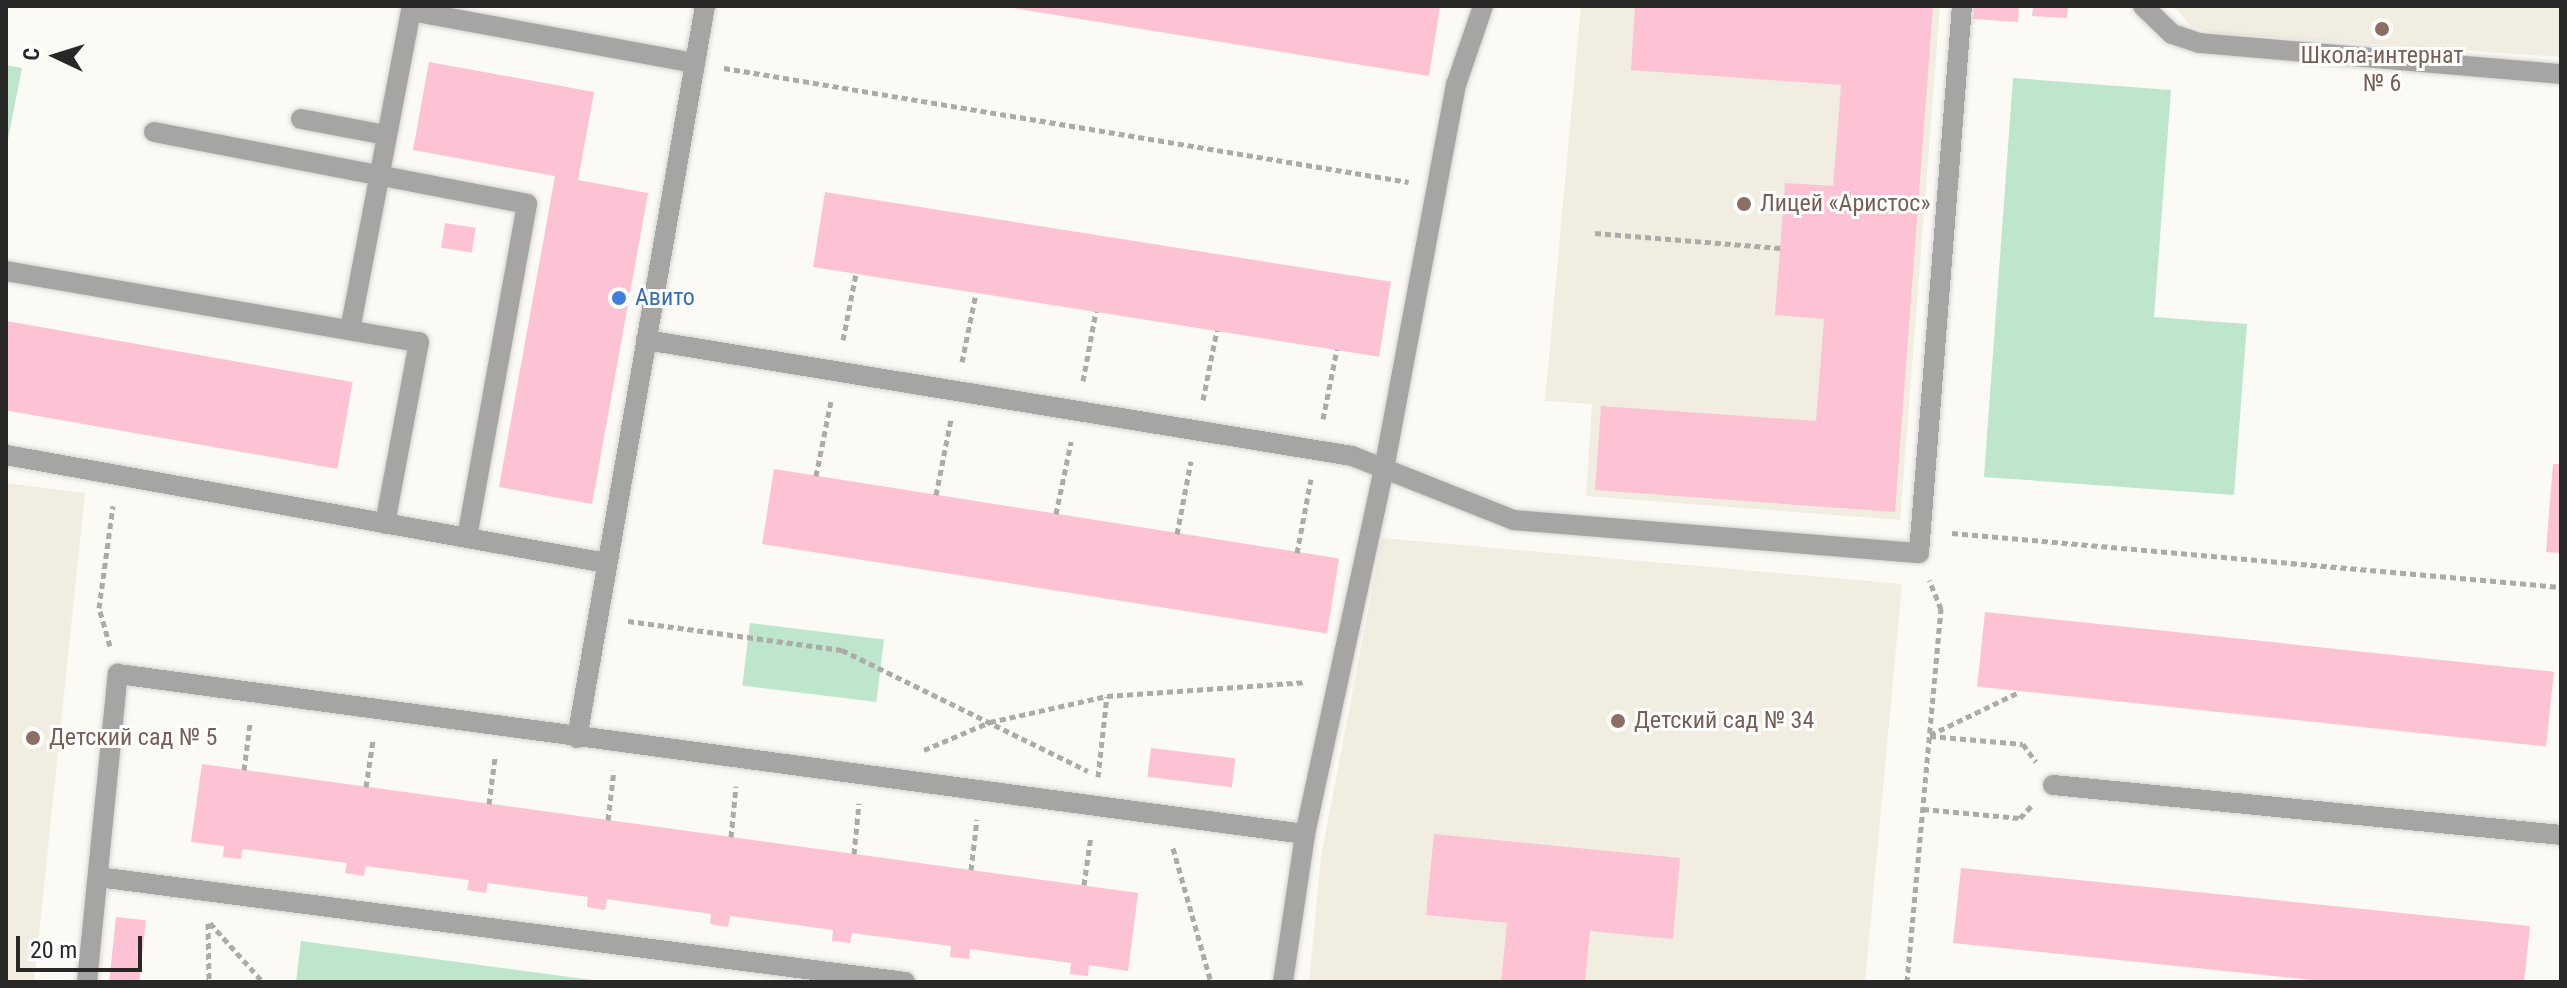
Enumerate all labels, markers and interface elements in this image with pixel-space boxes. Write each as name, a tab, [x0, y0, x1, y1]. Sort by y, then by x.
north arrow	[16, 16, 96, 96]
marker: Школа-интернат № 6	[2373, 20, 2391, 38]
place label: Школа-интернат № 6	[2301, 42, 2463, 98]
text: С	[19, 47, 44, 61]
place label: Лицей «Аристос»	[1760, 190, 1930, 218]
marker: Лицей «Аристос»	[1735, 195, 1753, 213]
place label: Авито	[635, 284, 695, 312]
marker: Авито	[610, 289, 628, 307]
place label: Детский сад № 34	[1634, 707, 1814, 735]
marker: Детский сад № 34	[1609, 712, 1627, 730]
place label: Детский сад № 5	[49, 724, 217, 752]
marker: Детский сад № 5	[24, 729, 42, 747]
scale bar	[20, 920, 146, 970]
text: 20 m	[30, 936, 77, 964]

